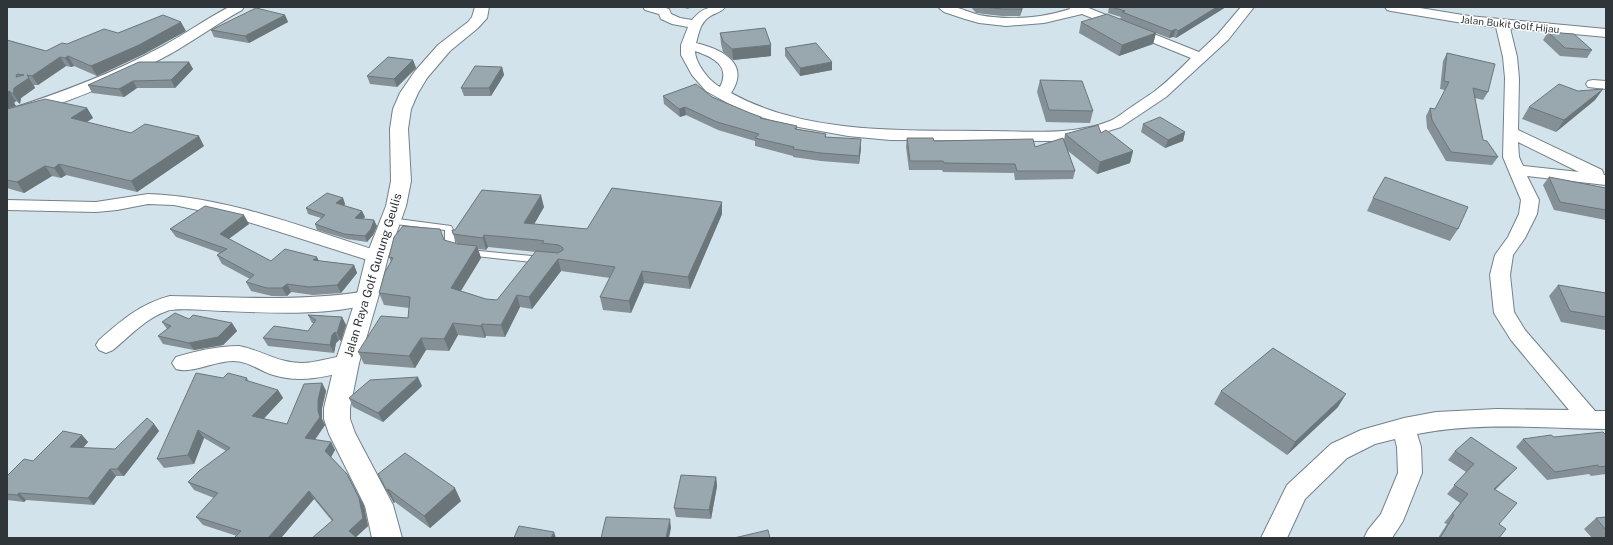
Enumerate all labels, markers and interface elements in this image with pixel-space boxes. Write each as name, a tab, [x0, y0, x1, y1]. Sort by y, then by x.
street label: Jalan Bukit Golf Hijau	[1460, 13, 1560, 35]
street label: Jalan Raya Golf Gunung Geulis	[341, 191, 405, 359]

